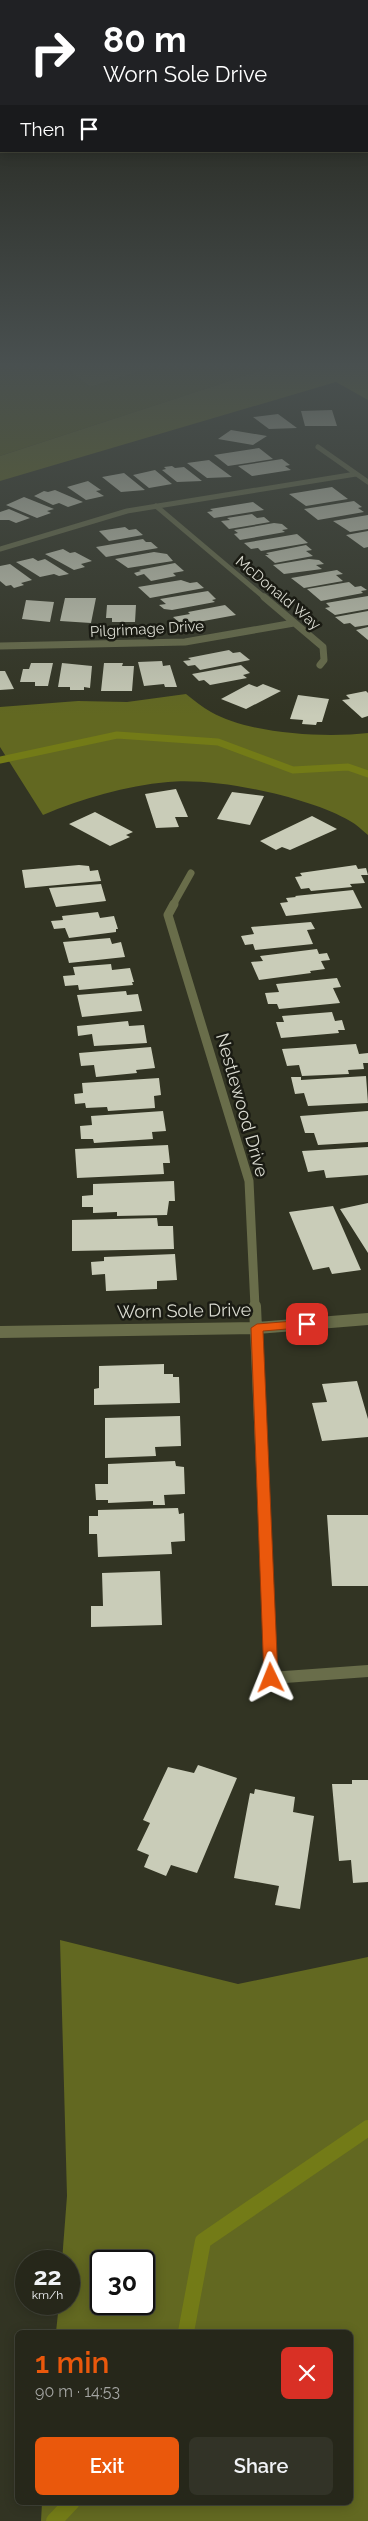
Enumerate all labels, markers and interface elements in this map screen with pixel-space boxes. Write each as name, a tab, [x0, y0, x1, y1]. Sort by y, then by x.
text: 80 m	[103, 19, 187, 60]
icon: right	[20, 20, 85, 85]
text: Worn Sole Drive	[103, 61, 267, 87]
icon: arrive	[75, 115, 103, 143]
text: Then	[20, 118, 65, 140]
street label: McDonald Way	[232, 552, 324, 634]
street label: Pilgrimage Drive	[90, 617, 205, 641]
street label: Nestlewood Drive	[212, 1030, 273, 1180]
street label: Worn Sole Drive	[117, 1299, 252, 1322]
pin	[286, 1303, 328, 1345]
icon: arrive	[293, 1310, 321, 1338]
position arrow	[244, 1651, 296, 1703]
speed limit sign: 30	[90, 2250, 155, 2315]
text: 22	[33, 2261, 62, 2291]
text: km/h	[32, 2288, 63, 2302]
text: 1 min	[35, 2345, 110, 2380]
button: close	[281, 2347, 333, 2399]
text: 90 m · 14:53	[35, 2382, 120, 2401]
button: Exit	[35, 2437, 179, 2495]
button: Share	[189, 2437, 333, 2495]

